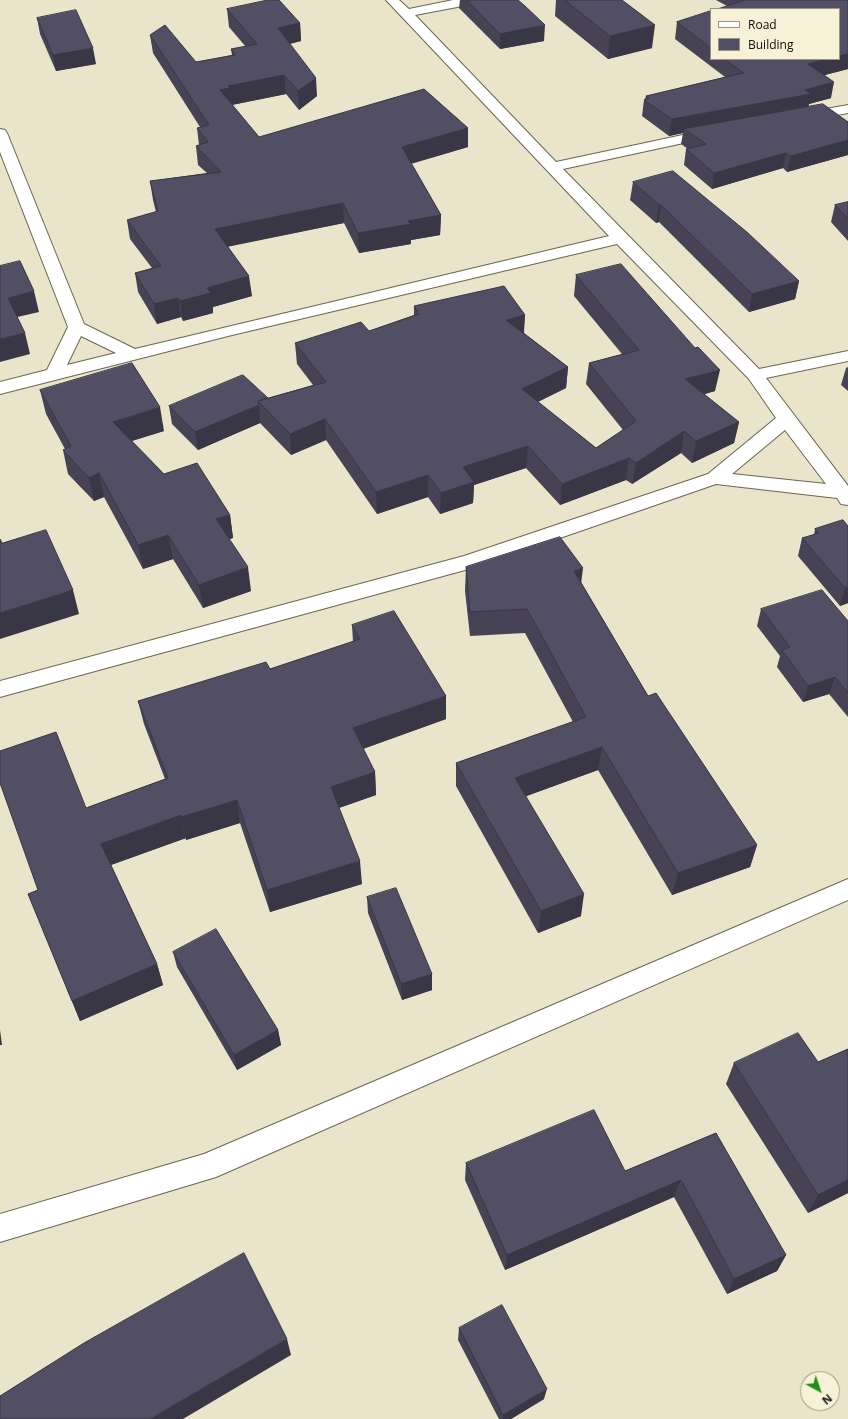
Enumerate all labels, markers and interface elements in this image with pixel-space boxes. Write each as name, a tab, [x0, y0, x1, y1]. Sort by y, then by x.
legend	[710, 8, 840, 60]
text: Road	[748, 16, 777, 33]
text: Building	[748, 36, 793, 53]
north arrow	[800, 1371, 840, 1411]
text: N	[819, 1391, 836, 1408]

